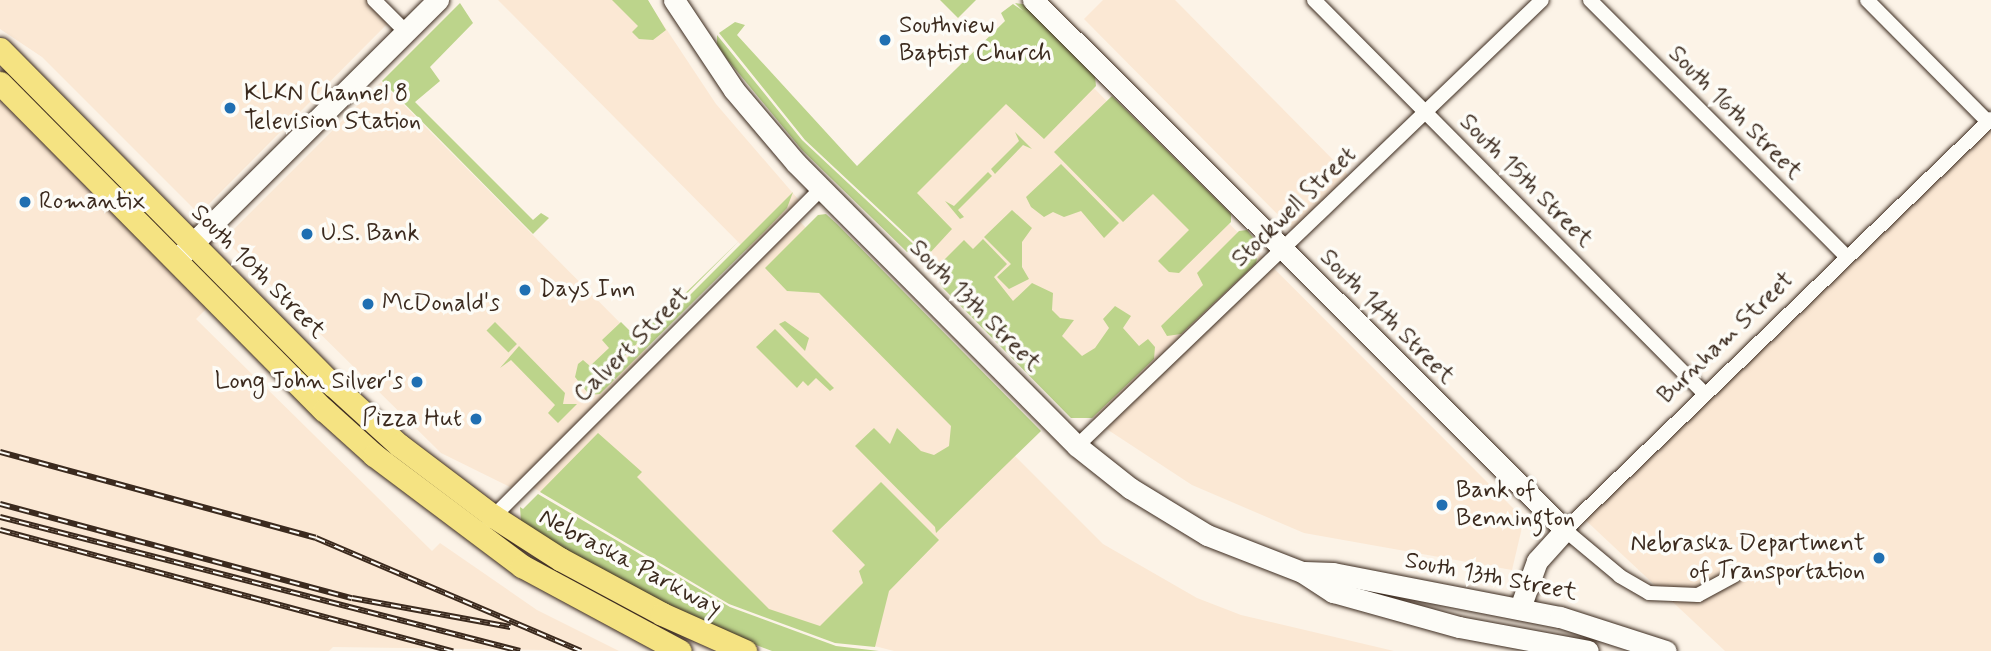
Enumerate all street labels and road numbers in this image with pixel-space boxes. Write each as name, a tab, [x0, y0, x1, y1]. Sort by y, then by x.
street label: South 16th Street	[1662, 40, 1808, 186]
street label: South 15th Street	[1453, 108, 1599, 254]
street label: Stockwell Street	[1224, 139, 1364, 275]
street label: South 10th Street	[185, 199, 331, 345]
street label: South 13th Street	[903, 234, 1047, 378]
street label: South 14th Street	[1313, 243, 1461, 391]
street label: Burnham Street	[1652, 266, 1800, 410]
street label: Calvert Street	[569, 282, 695, 408]
street label: Nebraska Parkway	[536, 504, 724, 622]
street label: South 13th Street	[1402, 546, 1580, 608]

